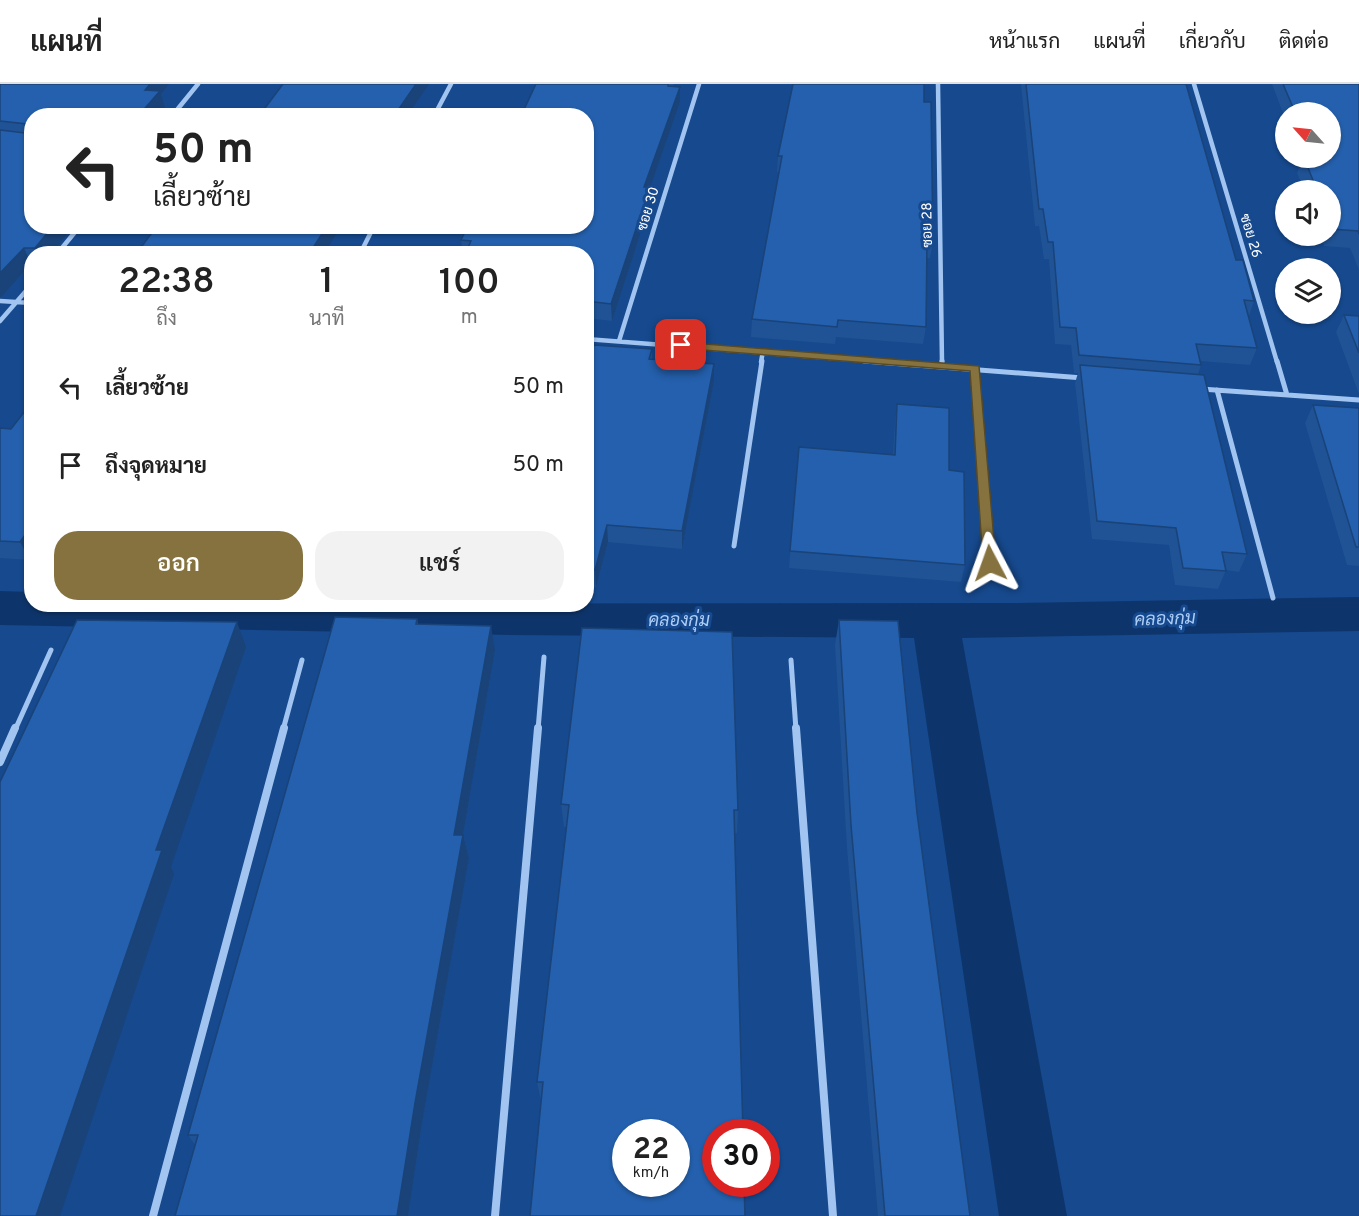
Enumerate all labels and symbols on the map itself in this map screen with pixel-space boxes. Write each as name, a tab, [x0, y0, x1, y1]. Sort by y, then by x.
north arrow	[1275, 102, 1341, 168]
street label: ซอย 30	[634, 185, 664, 233]
street label: ซอย 28	[919, 202, 937, 248]
street label: ซอย 26	[1235, 212, 1265, 260]
pin	[655, 319, 706, 370]
position arrow	[958, 531, 1022, 595]
water label: คลองกุ่ม	[1134, 605, 1196, 633]
water label: คลองกุ่ม	[648, 608, 710, 633]
speed limit sign: 30	[702, 1119, 780, 1197]

